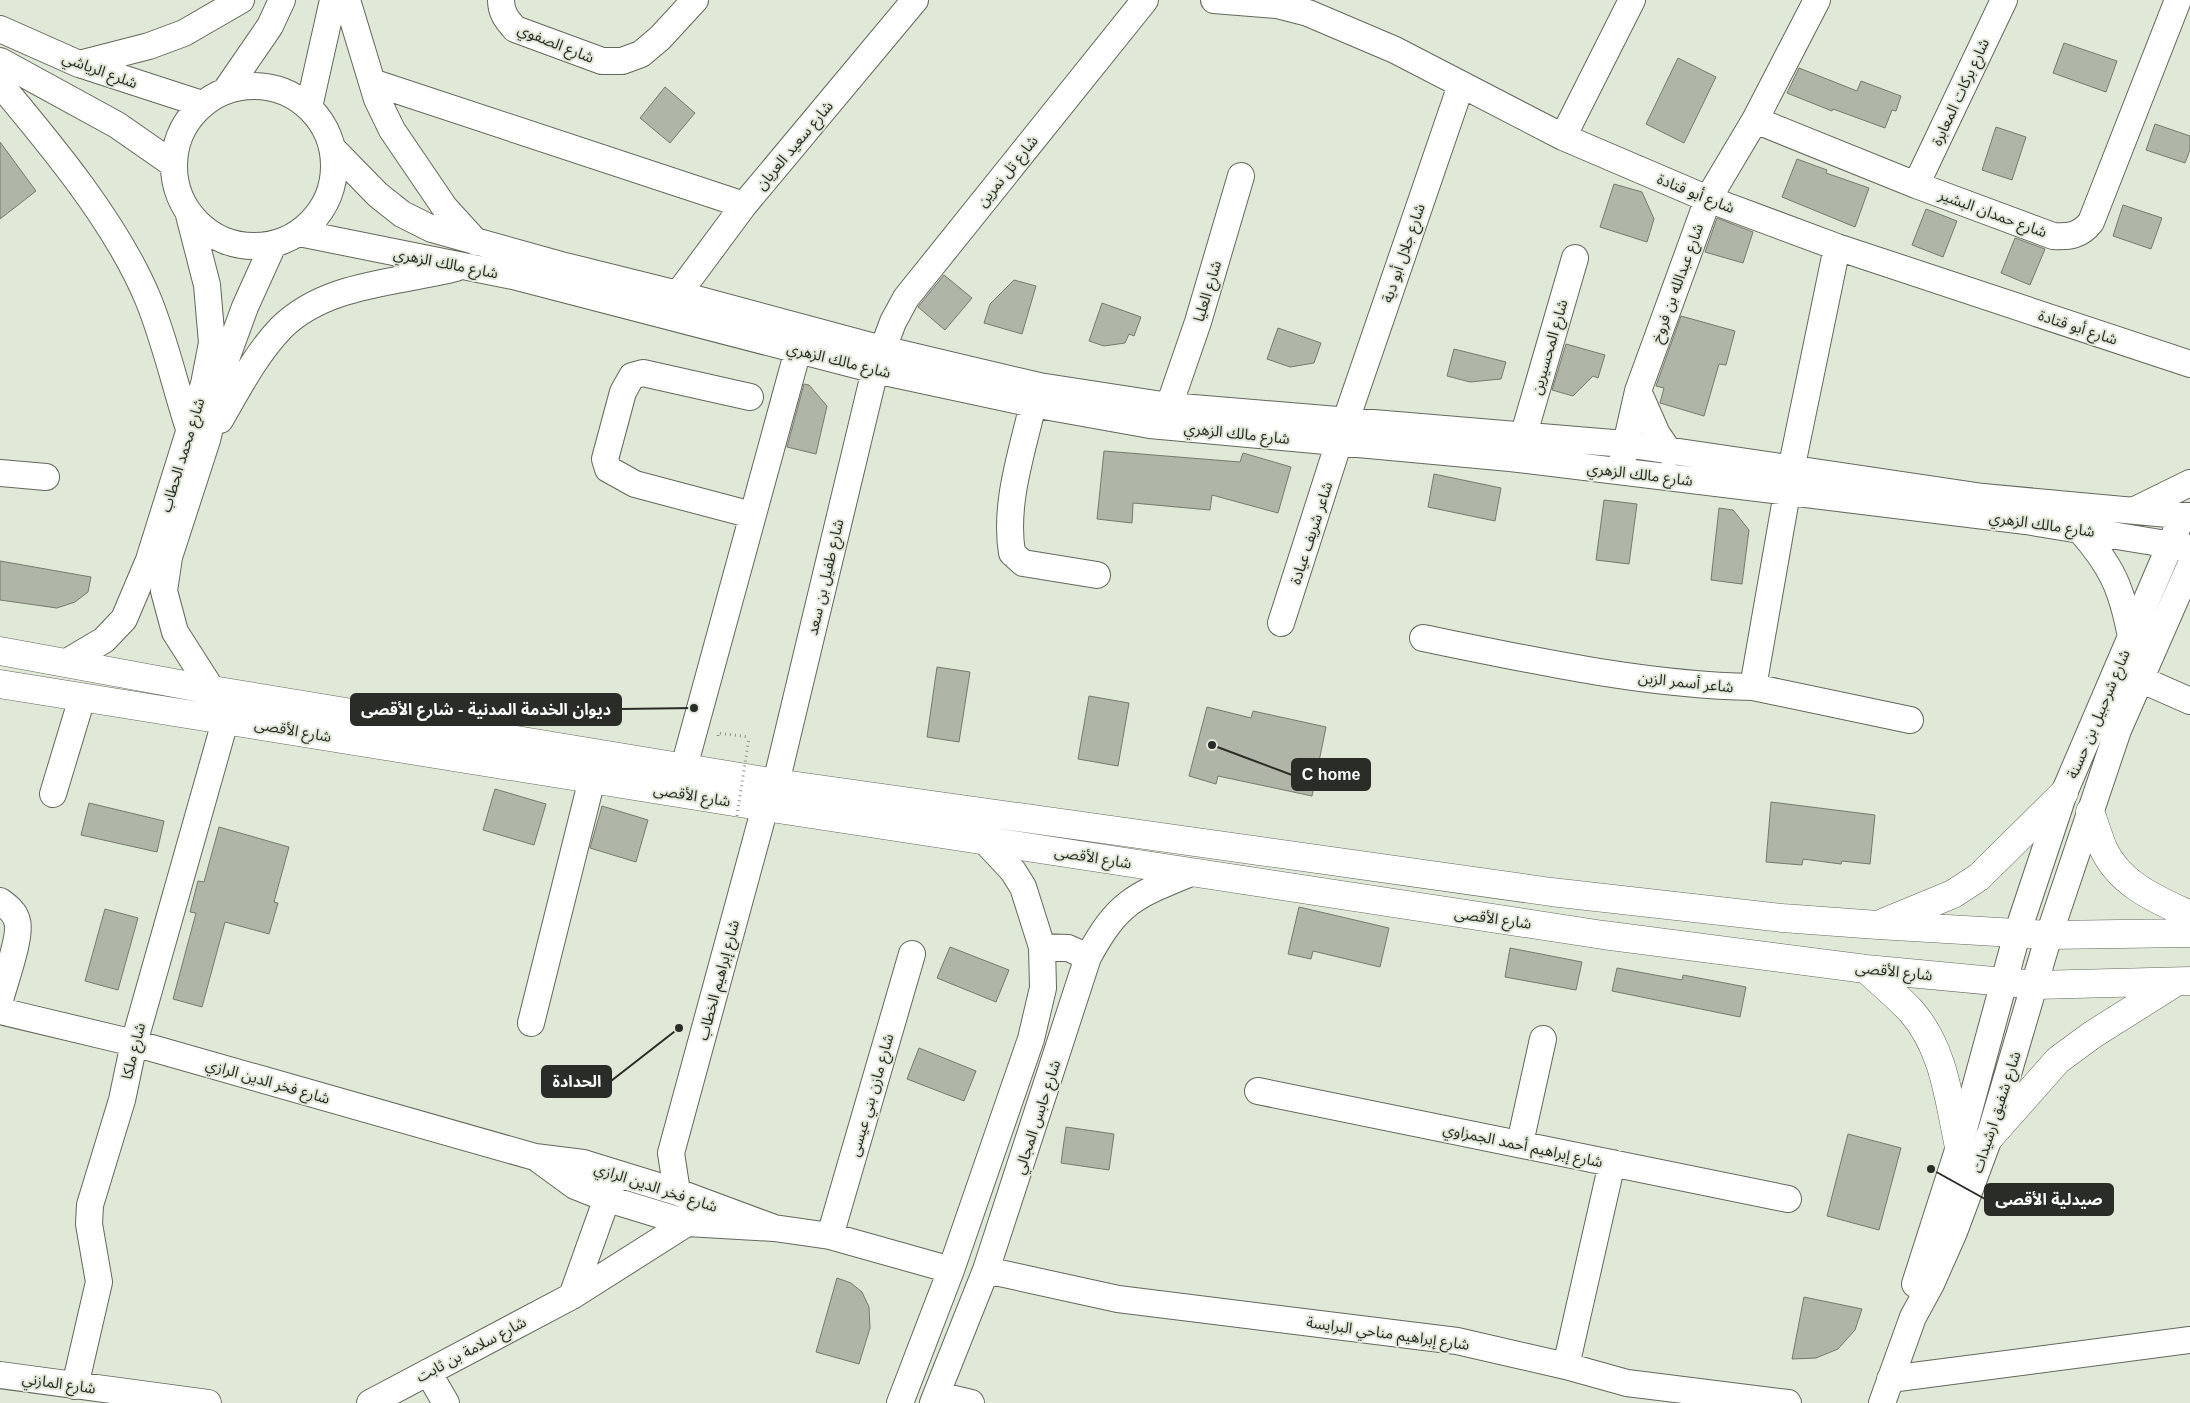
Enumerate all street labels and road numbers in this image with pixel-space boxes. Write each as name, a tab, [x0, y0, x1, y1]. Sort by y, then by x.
street label: شارع الصفوي	[514, 20, 597, 70]
street label: شارع بركات المعابرة	[1928, 36, 1996, 150]
street label: شلرع الرياشي	[59, 49, 140, 95]
street label: شارع سعيد العريان	[752, 97, 839, 195]
street label: شارع تل نمرين	[973, 132, 1044, 213]
street label: شارع أبو قتادة	[1653, 170, 1737, 220]
street label: شارع حمدان البشير	[1934, 185, 2050, 244]
street label: شارع جلال أبو دية	[1378, 201, 1432, 306]
street label: شارع عبدالله بن فروخ	[1648, 221, 1710, 346]
street label: شارع مالك الزهري	[391, 245, 500, 285]
street label: شارع العليا	[1190, 258, 1228, 325]
street label: شارع المحسيرين	[1527, 297, 1575, 398]
street label: شارع أبو قتادة	[2035, 306, 2120, 352]
street label: شارع مالك الزهري	[784, 339, 893, 385]
street label: شارع محمد الحطاب	[157, 396, 211, 515]
street label: شارع مالك الزهري	[1183, 419, 1291, 451]
street label: شارع مالك الزهري	[1586, 459, 1694, 493]
street label: شاعر شريف عيادة	[1286, 479, 1337, 587]
street label: شارع مالك الزهري	[1988, 508, 2096, 544]
street label: شارع طفيل بن سعد	[803, 517, 851, 637]
street label: شارع شرحبيل بن حسنة	[2063, 647, 2137, 783]
street label: شاعر أسمر الزبن	[1637, 669, 1735, 696]
street label: شارع الأقصى	[253, 715, 333, 749]
street label: شارع الأقصى	[652, 781, 732, 813]
street label: شارع الأقصى	[1053, 843, 1133, 875]
street label: شارع الأقصى	[1453, 904, 1533, 936]
street label: شارع إبراهيم الخطاب	[694, 918, 746, 1043]
street label: شارع الأقصى	[1854, 958, 1934, 988]
street label: شارع ملكا	[118, 1021, 152, 1082]
street label: شارع مازن بني عيسى	[845, 1031, 901, 1159]
street label: شارع شفيق ارشيدات	[1968, 1049, 2028, 1176]
street label: شارع فخر الدين الرازي	[203, 1055, 332, 1111]
street label: شارع حابس المجالي	[1011, 1058, 1067, 1177]
street label: شارع إبراهيم أحمد الجمزاوي	[1441, 1120, 1605, 1174]
street label: شارع فخر الدين الرازي	[591, 1159, 720, 1219]
street label: شارع سلامة بن ثابت	[413, 1313, 531, 1389]
street label: شارع إبراهيم مناحي البرايسة	[1305, 1313, 1471, 1357]
street label: شارع المازني	[21, 1369, 97, 1401]

